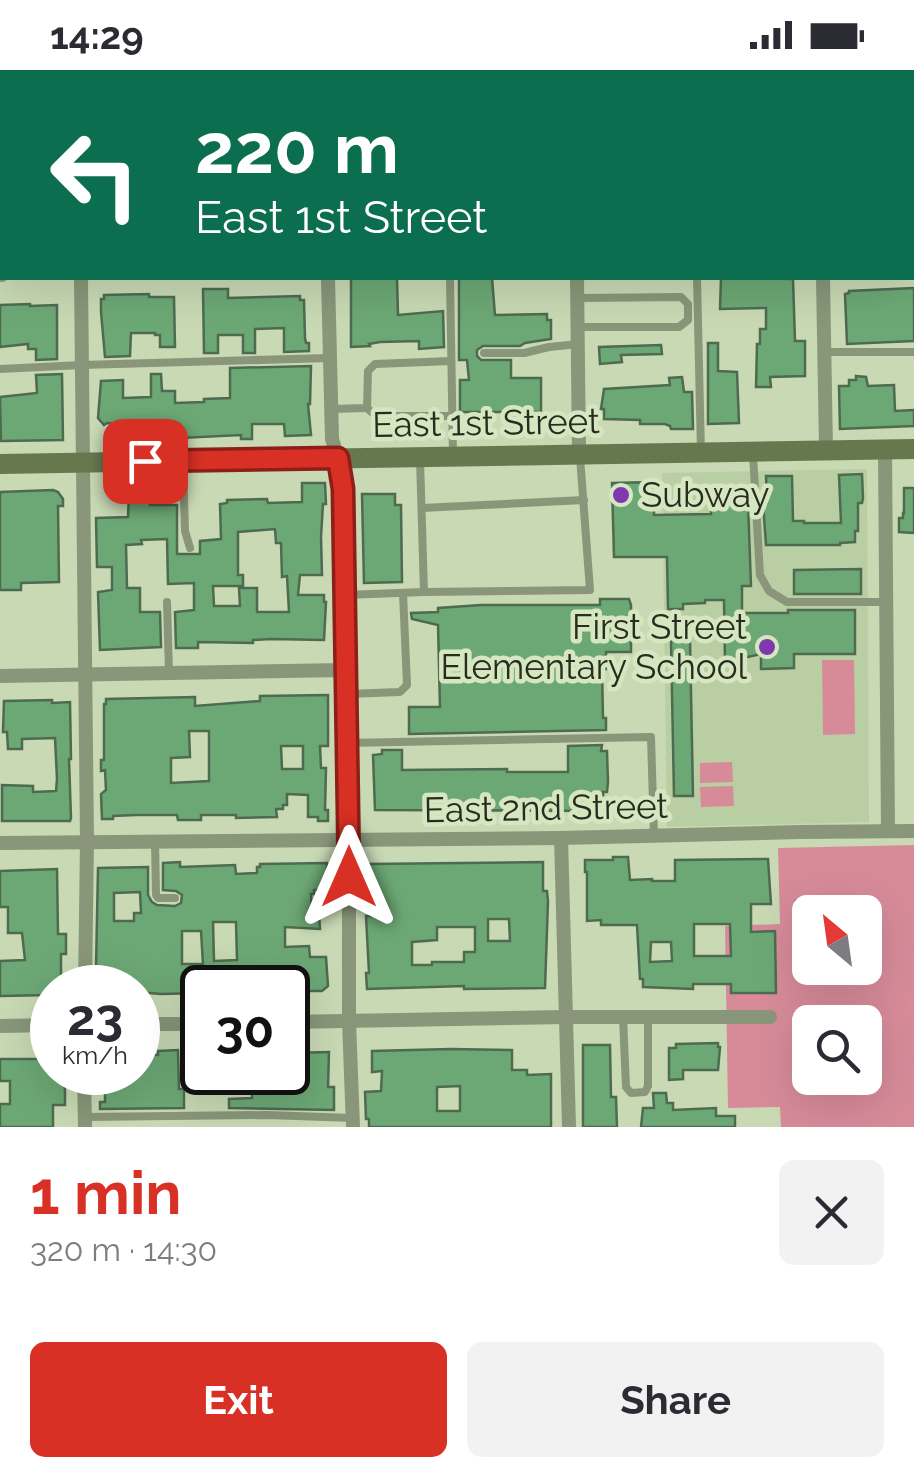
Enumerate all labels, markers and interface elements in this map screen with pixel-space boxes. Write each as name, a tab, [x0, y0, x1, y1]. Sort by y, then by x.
text: 14:29	[50, 13, 144, 58]
text: 220 m	[195, 107, 399, 189]
icon: left	[30, 110, 160, 240]
text: East 1st Street	[195, 191, 487, 244]
street label: East 1st Street	[372, 400, 600, 445]
pin	[103, 419, 188, 504]
icon: arrive	[118, 434, 173, 489]
place label: Subway	[641, 474, 770, 515]
marker: Subway	[610, 484, 632, 506]
place label: First Street Elementary School	[441, 606, 747, 687]
marker: First Street Elementary School	[756, 636, 778, 658]
street label: East 2nd Street	[424, 785, 669, 830]
position arrow	[297, 825, 401, 929]
north arrow	[792, 895, 882, 985]
map controls	[792, 895, 882, 1095]
speed limit sign: 30	[180, 965, 310, 1095]
text: 23	[67, 988, 123, 1047]
button: search	[792, 1005, 882, 1095]
text: km/h	[62, 1040, 128, 1070]
text: 1 min	[30, 1158, 181, 1228]
button: close	[779, 1160, 884, 1265]
text: 320 m · 14:30	[30, 1231, 217, 1268]
button: Exit	[30, 1342, 447, 1457]
button: Share	[467, 1342, 884, 1457]

